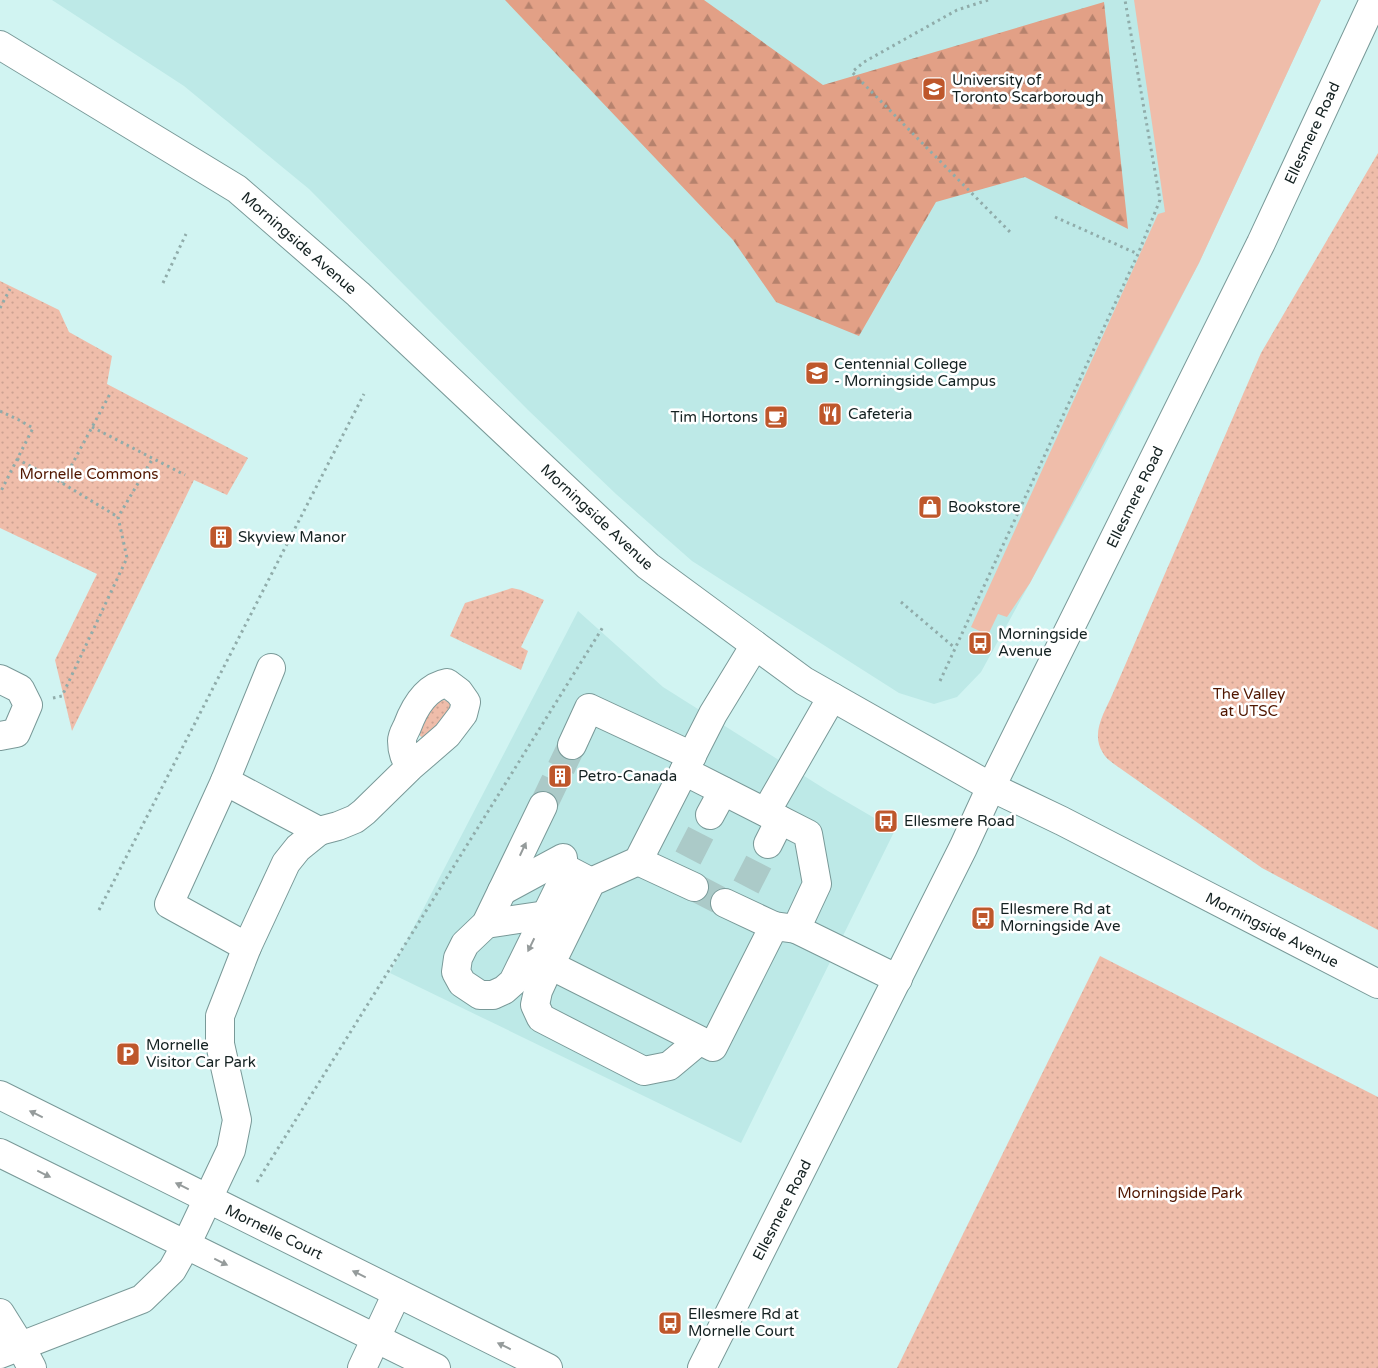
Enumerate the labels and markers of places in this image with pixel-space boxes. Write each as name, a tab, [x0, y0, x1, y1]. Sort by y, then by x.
place label: University of Toronto Scarborough	[952, 71, 1104, 106]
school or university icon: University of Toronto Scarborough	[921, 76, 947, 102]
place label: Centennial College - Morningside Campus	[834, 355, 996, 390]
school or university icon: Centennial College - Morningside Campus	[804, 360, 830, 386]
restaurant icon: Cafeteria	[817, 401, 843, 427]
cafe icon: Tim Hortons	[763, 404, 789, 430]
place label: Cafeteria	[848, 405, 912, 423]
place label: Tim Hortons	[671, 408, 758, 426]
shop icon: Bookstore	[917, 494, 943, 520]
place label: Bookstore	[948, 498, 1021, 516]
building icon: Skyview Manor	[208, 524, 234, 550]
place label: Skyview Manor	[238, 528, 346, 546]
place label: Morningside Avenue	[998, 625, 1088, 660]
bus stop icon: Morningside Avenue	[967, 630, 993, 656]
building icon: Petro-Canada	[547, 763, 573, 789]
place label: Petro-Canada	[578, 767, 677, 785]
bus stop icon: Ellesmere Road	[873, 808, 899, 834]
place label: Ellesmere Road	[904, 812, 1015, 830]
place label: Ellesmere Rd at Morningside Ave	[1000, 900, 1120, 935]
bus stop icon: Ellesmere Rd at Morningside Ave	[970, 905, 996, 931]
place label: Mornelle Visitor Car Park	[146, 1036, 256, 1071]
parking icon: Mornelle Visitor Car Park	[115, 1041, 141, 1067]
place label: Ellesmere Rd at Mornelle Court	[688, 1305, 799, 1340]
bus stop icon: Ellesmere Rd at Mornelle Court	[657, 1310, 683, 1336]

